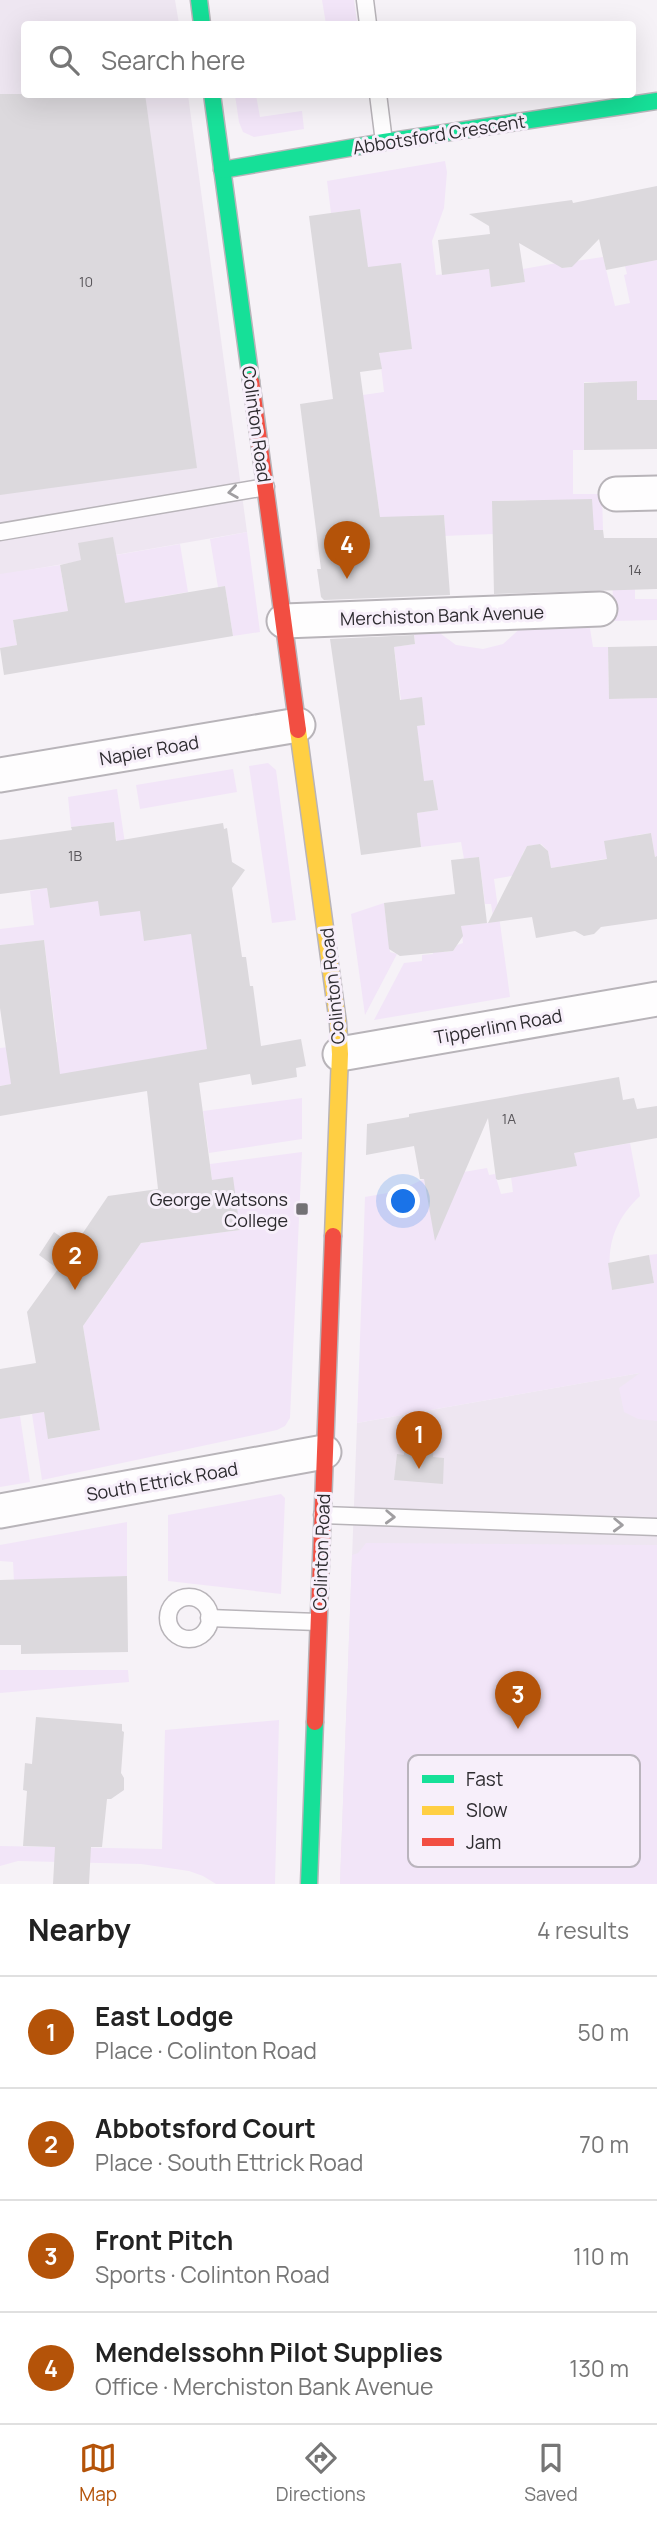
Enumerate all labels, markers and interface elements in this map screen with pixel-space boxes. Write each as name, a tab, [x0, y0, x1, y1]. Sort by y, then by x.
search box	[21, 21, 636, 98]
icon: search	[45, 41, 83, 79]
text: Search here	[101, 42, 246, 78]
street label: Abbotsford Crescent	[351, 109, 527, 159]
house number: 10	[79, 272, 93, 291]
street label: Colinton Road	[237, 364, 277, 484]
one-way arrow	[227, 484, 239, 499]
pin: 4	[324, 521, 370, 579]
house number: 14	[628, 560, 642, 579]
street label: Merchiston Bank Avenue	[340, 599, 544, 631]
street label: Napier Road	[97, 729, 201, 771]
house number: 1B	[68, 846, 82, 865]
street label: Colinton Road	[314, 927, 350, 1045]
street label: Tipperlinn Road	[432, 1003, 564, 1049]
house number: 1A	[502, 1109, 516, 1128]
your location	[386, 1184, 420, 1218]
place label: George Watsons College	[150, 1187, 288, 1232]
marker: George Watsons College	[294, 1201, 310, 1217]
pin: 2	[52, 1232, 98, 1290]
pin: 1	[396, 1411, 442, 1469]
street label: South Ettrick Road	[84, 1456, 240, 1506]
street label: Colinton Road	[307, 1493, 335, 1611]
one-way arrow	[385, 1510, 396, 1525]
one-way arrow	[613, 1518, 624, 1533]
pin: 3	[495, 1671, 541, 1729]
legend	[408, 1755, 640, 1867]
text: Fast	[466, 1766, 503, 1792]
text: Slow	[466, 1797, 508, 1823]
text: Jam	[466, 1829, 501, 1855]
text: Nearby	[28, 1909, 131, 1950]
text: 4 results	[537, 1914, 629, 1946]
text: East Lodge	[95, 1998, 233, 2034]
text: 1	[46, 2016, 56, 2048]
text: 50 m	[578, 2016, 629, 2048]
text: Place · Colinton Road	[95, 2034, 317, 2066]
text: Abbotsford Court	[95, 2110, 316, 2146]
text: 2	[44, 2128, 58, 2160]
text: 70 m	[579, 2128, 629, 2160]
text: Place · South Ettrick Road	[95, 2146, 363, 2178]
text: Front Pitch	[95, 2222, 233, 2258]
text: 3	[44, 2240, 58, 2272]
text: 110 m	[573, 2240, 629, 2272]
text: Sports · Colinton Road	[95, 2258, 330, 2290]
text: Mendelssohn Pilot Supplies	[95, 2334, 443, 2370]
text: 4	[44, 2352, 58, 2384]
text: 130 m	[569, 2352, 629, 2384]
text: Office · Merchiston Bank Avenue	[95, 2370, 433, 2402]
tab: Map	[79, 2439, 117, 2507]
tab: Directions	[276, 2439, 366, 2507]
tab: Saved	[524, 2439, 578, 2507]

